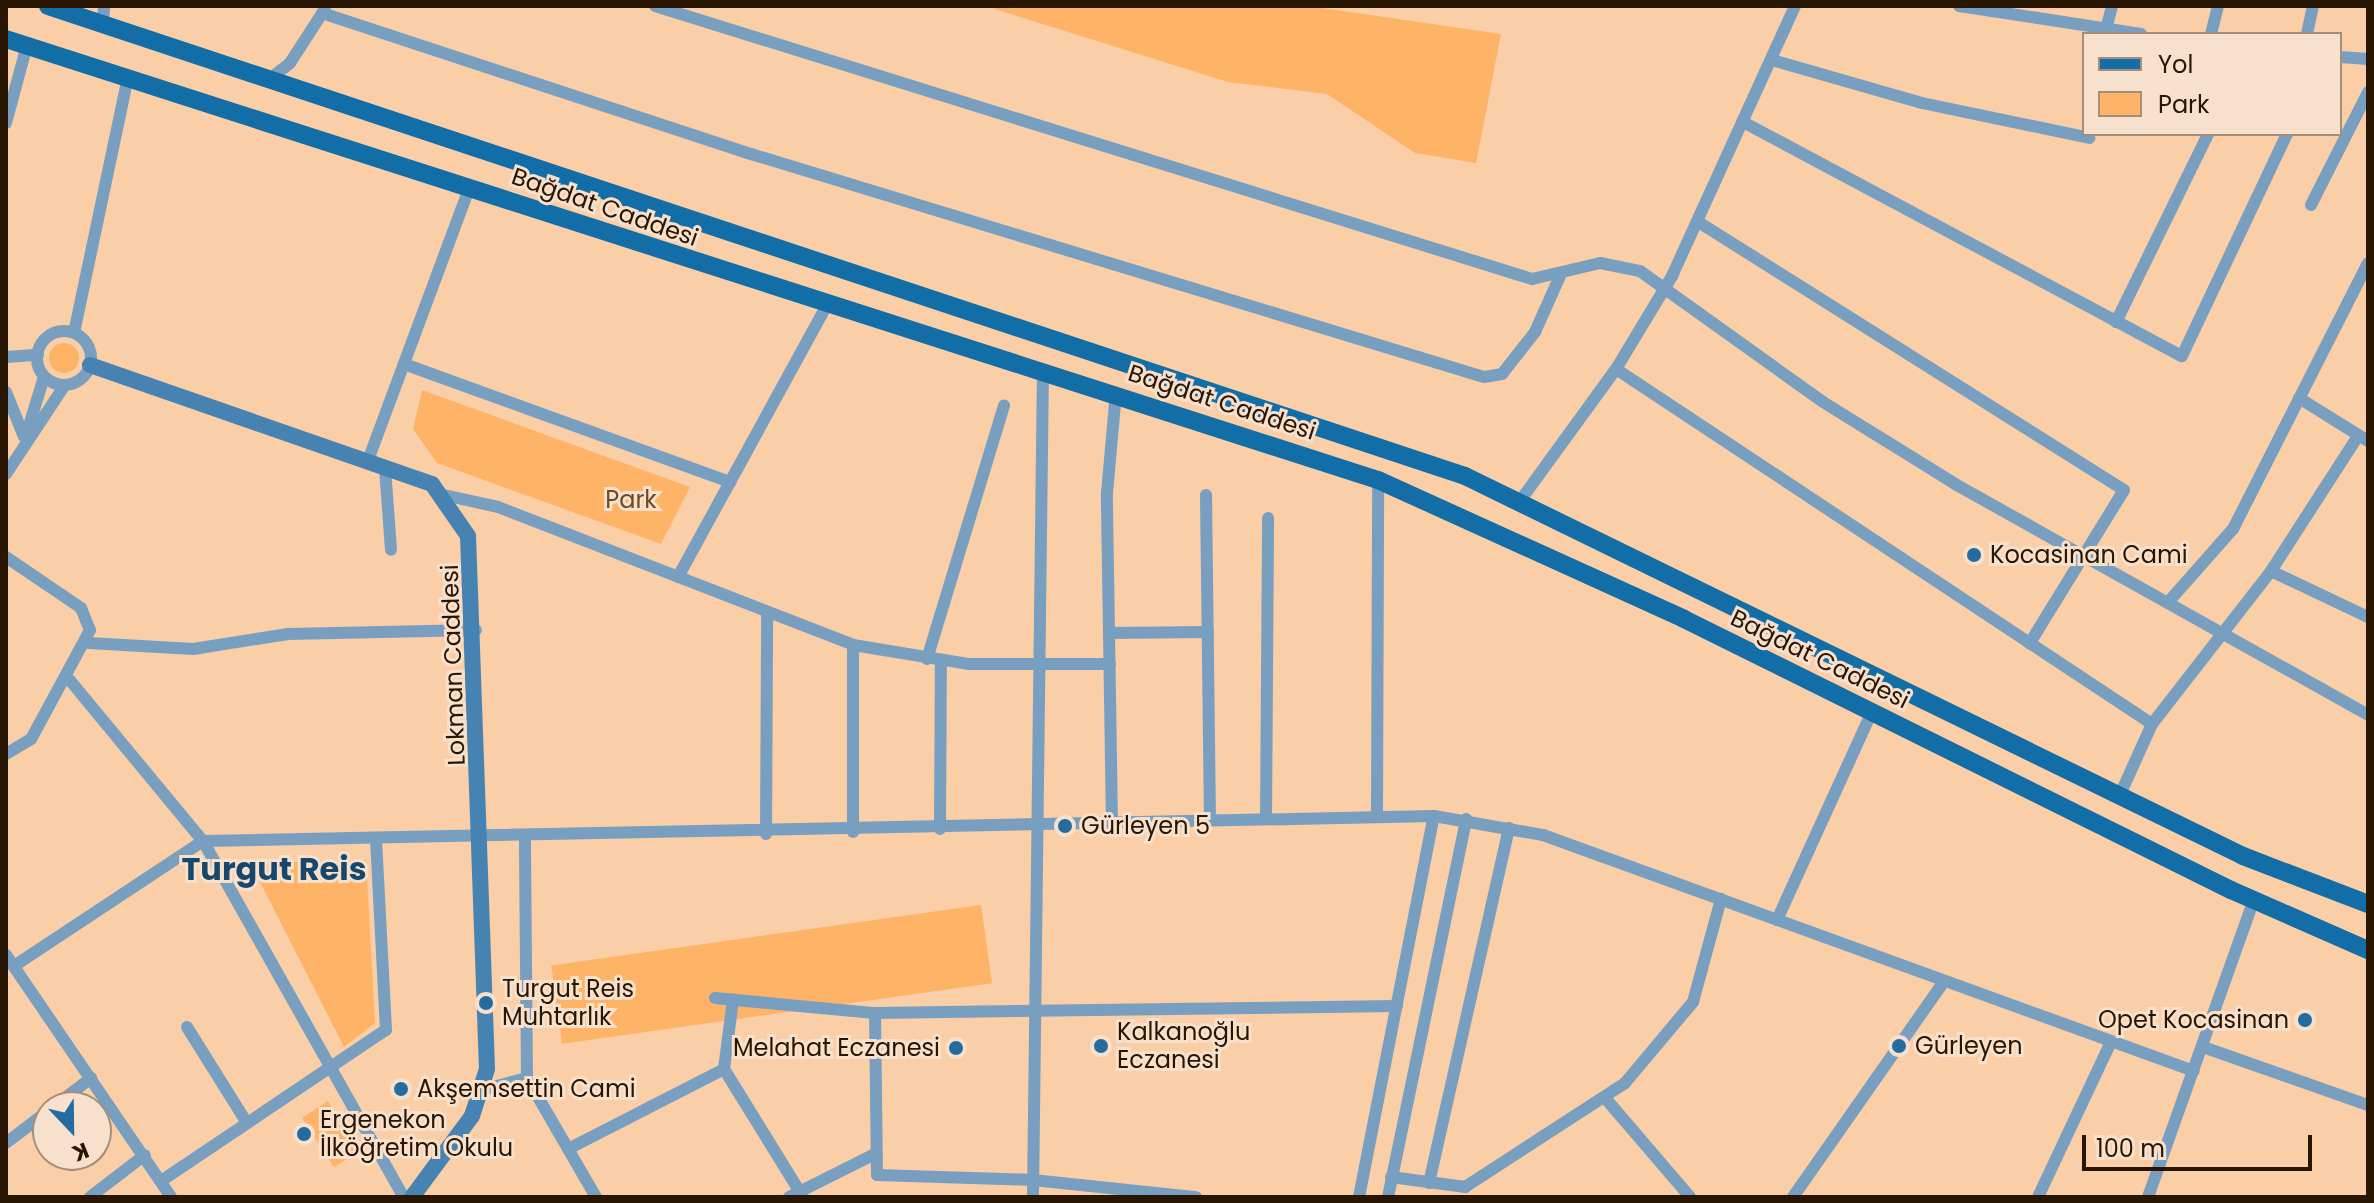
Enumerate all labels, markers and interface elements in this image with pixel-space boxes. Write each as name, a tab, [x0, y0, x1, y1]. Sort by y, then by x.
legend	[2082, 32, 2342, 136]
text: Yol	[2158, 48, 2193, 81]
text: Park	[2158, 88, 2209, 121]
street label: Bağdat Caddesi	[508, 162, 702, 252]
street label: Bağdat Caddesi	[1125, 358, 1319, 446]
park label: Park	[605, 486, 657, 514]
place label: Kocasinan Cami	[1990, 541, 2188, 569]
marker: Kocasinan Cami	[1965, 546, 1983, 564]
street label: Lokman Caddesi	[435, 564, 471, 766]
street label: Bağdat Caddesi	[1726, 603, 1914, 715]
place label: Gürleyen 5	[1081, 812, 1210, 840]
marker: Gürleyen 5	[1056, 817, 1074, 835]
district label: Turgut Reis	[181, 850, 367, 888]
place label: Turgut Reis Muhtarlık	[502, 975, 634, 1031]
marker: Turgut Reis Muhtarlık	[477, 994, 495, 1012]
place label: Opet Kocasinan	[2098, 1006, 2289, 1034]
marker: Opet Kocasinan	[2296, 1011, 2314, 1029]
place label: Kalkanoğlu Eczanesi	[1117, 1018, 1250, 1074]
place label: Gürleyen	[1915, 1032, 2023, 1060]
place label: Melahat Eczanesi	[733, 1034, 940, 1062]
marker: Kalkanoğlu Eczanesi	[1092, 1037, 1110, 1055]
marker: Gürleyen	[1890, 1037, 1908, 1055]
marker: Melahat Eczanesi	[947, 1039, 965, 1057]
place label: Akşemsettin Cami	[417, 1075, 636, 1103]
marker: Akşemsettin Cami	[392, 1080, 410, 1098]
north arrow	[32, 1091, 112, 1171]
place label: Ergenekon İlköğretim Okulu	[320, 1106, 513, 1162]
scale bar	[2086, 1119, 2316, 1169]
marker: Ergenekon İlköğretim Okulu	[295, 1125, 313, 1143]
text: 100 m	[2096, 1132, 2165, 1165]
text: K	[68, 1135, 93, 1169]

